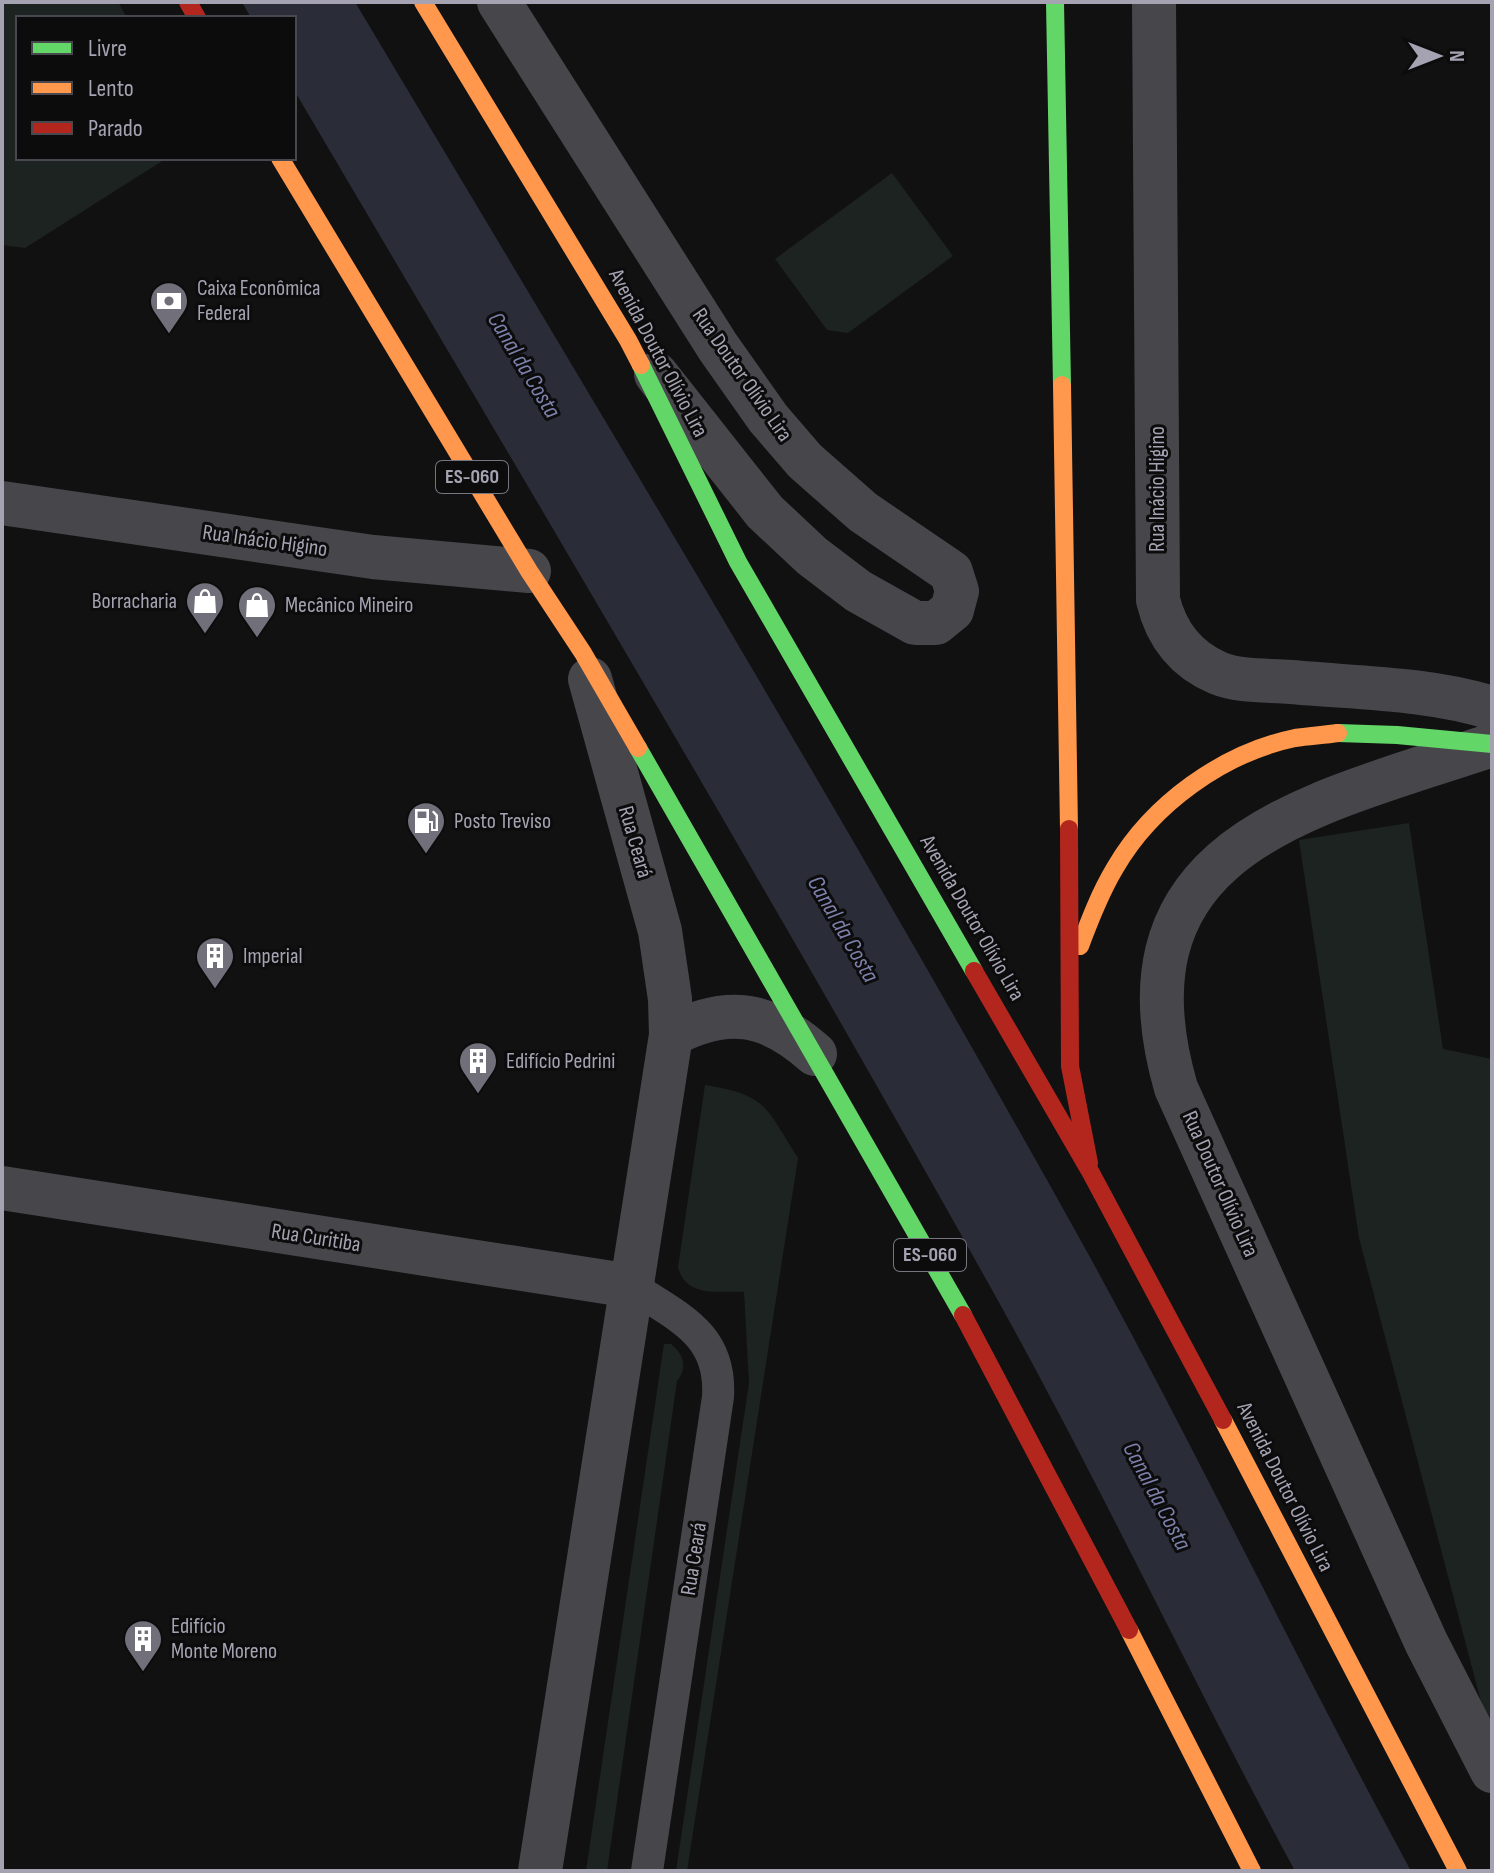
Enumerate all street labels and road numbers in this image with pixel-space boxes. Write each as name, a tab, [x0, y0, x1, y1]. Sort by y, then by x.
street label: Avenida Doutor Olívio Lira	[602, 263, 714, 442]
street label: Rua Doutor Olívio Lira	[686, 303, 798, 447]
street label: Rua Inácio Higino	[1144, 426, 1171, 552]
road number: ES-060	[436, 461, 508, 493]
street label: Rua Inácio Higino	[201, 519, 329, 563]
street label: Rua Ceará	[612, 803, 658, 881]
street label: Avenida Doutor Olívio Lira	[913, 830, 1030, 1006]
street label: Rua Doutor Olívio Lira	[1176, 1107, 1264, 1261]
street label: Rua Curitiba	[269, 1218, 363, 1258]
road number: ES-060	[894, 1239, 966, 1271]
street label: Avenida Doutor Olívio Lira	[1230, 1397, 1339, 1576]
street label: Rua Ceará	[675, 1521, 713, 1597]

